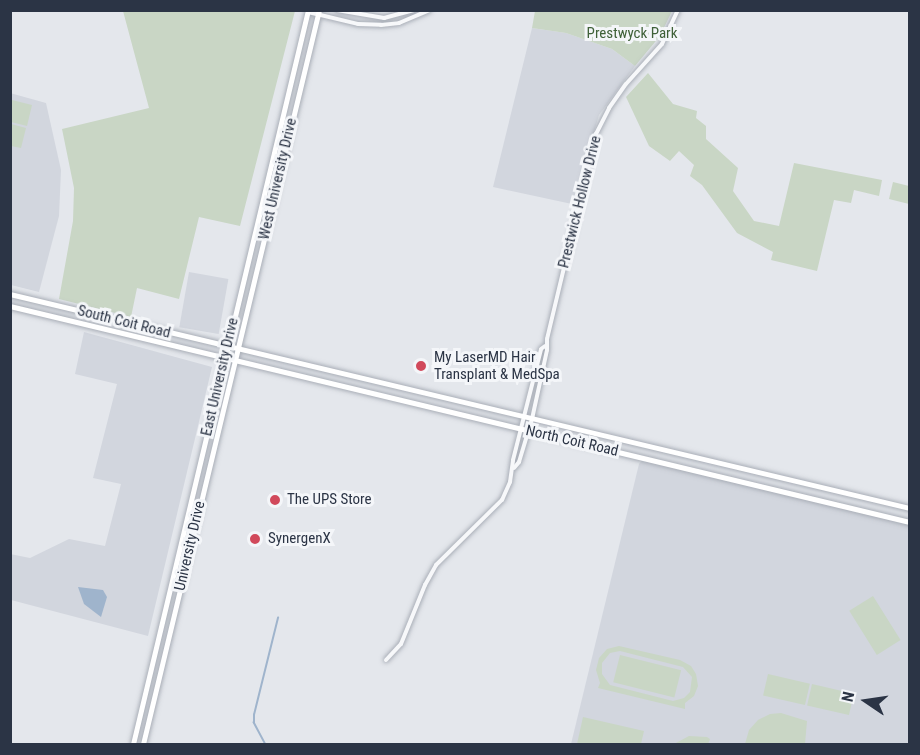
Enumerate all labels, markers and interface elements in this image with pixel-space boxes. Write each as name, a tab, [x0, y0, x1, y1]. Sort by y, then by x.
park label: Prestwyck Park	[587, 25, 677, 43]
street label: West University Drive	[255, 116, 301, 242]
street label: Prestwick Hollow Drive	[555, 134, 605, 270]
street label: South Coit Road	[76, 302, 172, 342]
street label: East University Drive	[198, 316, 242, 438]
place label: My LaserMD Hair Transplant & MedSpa	[434, 348, 560, 383]
marker: My LaserMD Hair Transplant & MedSpa	[412, 357, 430, 375]
street label: North Coit Road	[524, 422, 620, 460]
place label: The UPS Store	[287, 491, 372, 509]
marker: The UPS Store	[268, 493, 282, 507]
street label: University Drive	[171, 499, 209, 593]
marker: SynergenX	[246, 530, 264, 548]
place label: SynergenX	[268, 530, 331, 548]
north arrow	[836, 671, 896, 731]
text: N	[838, 690, 858, 704]

